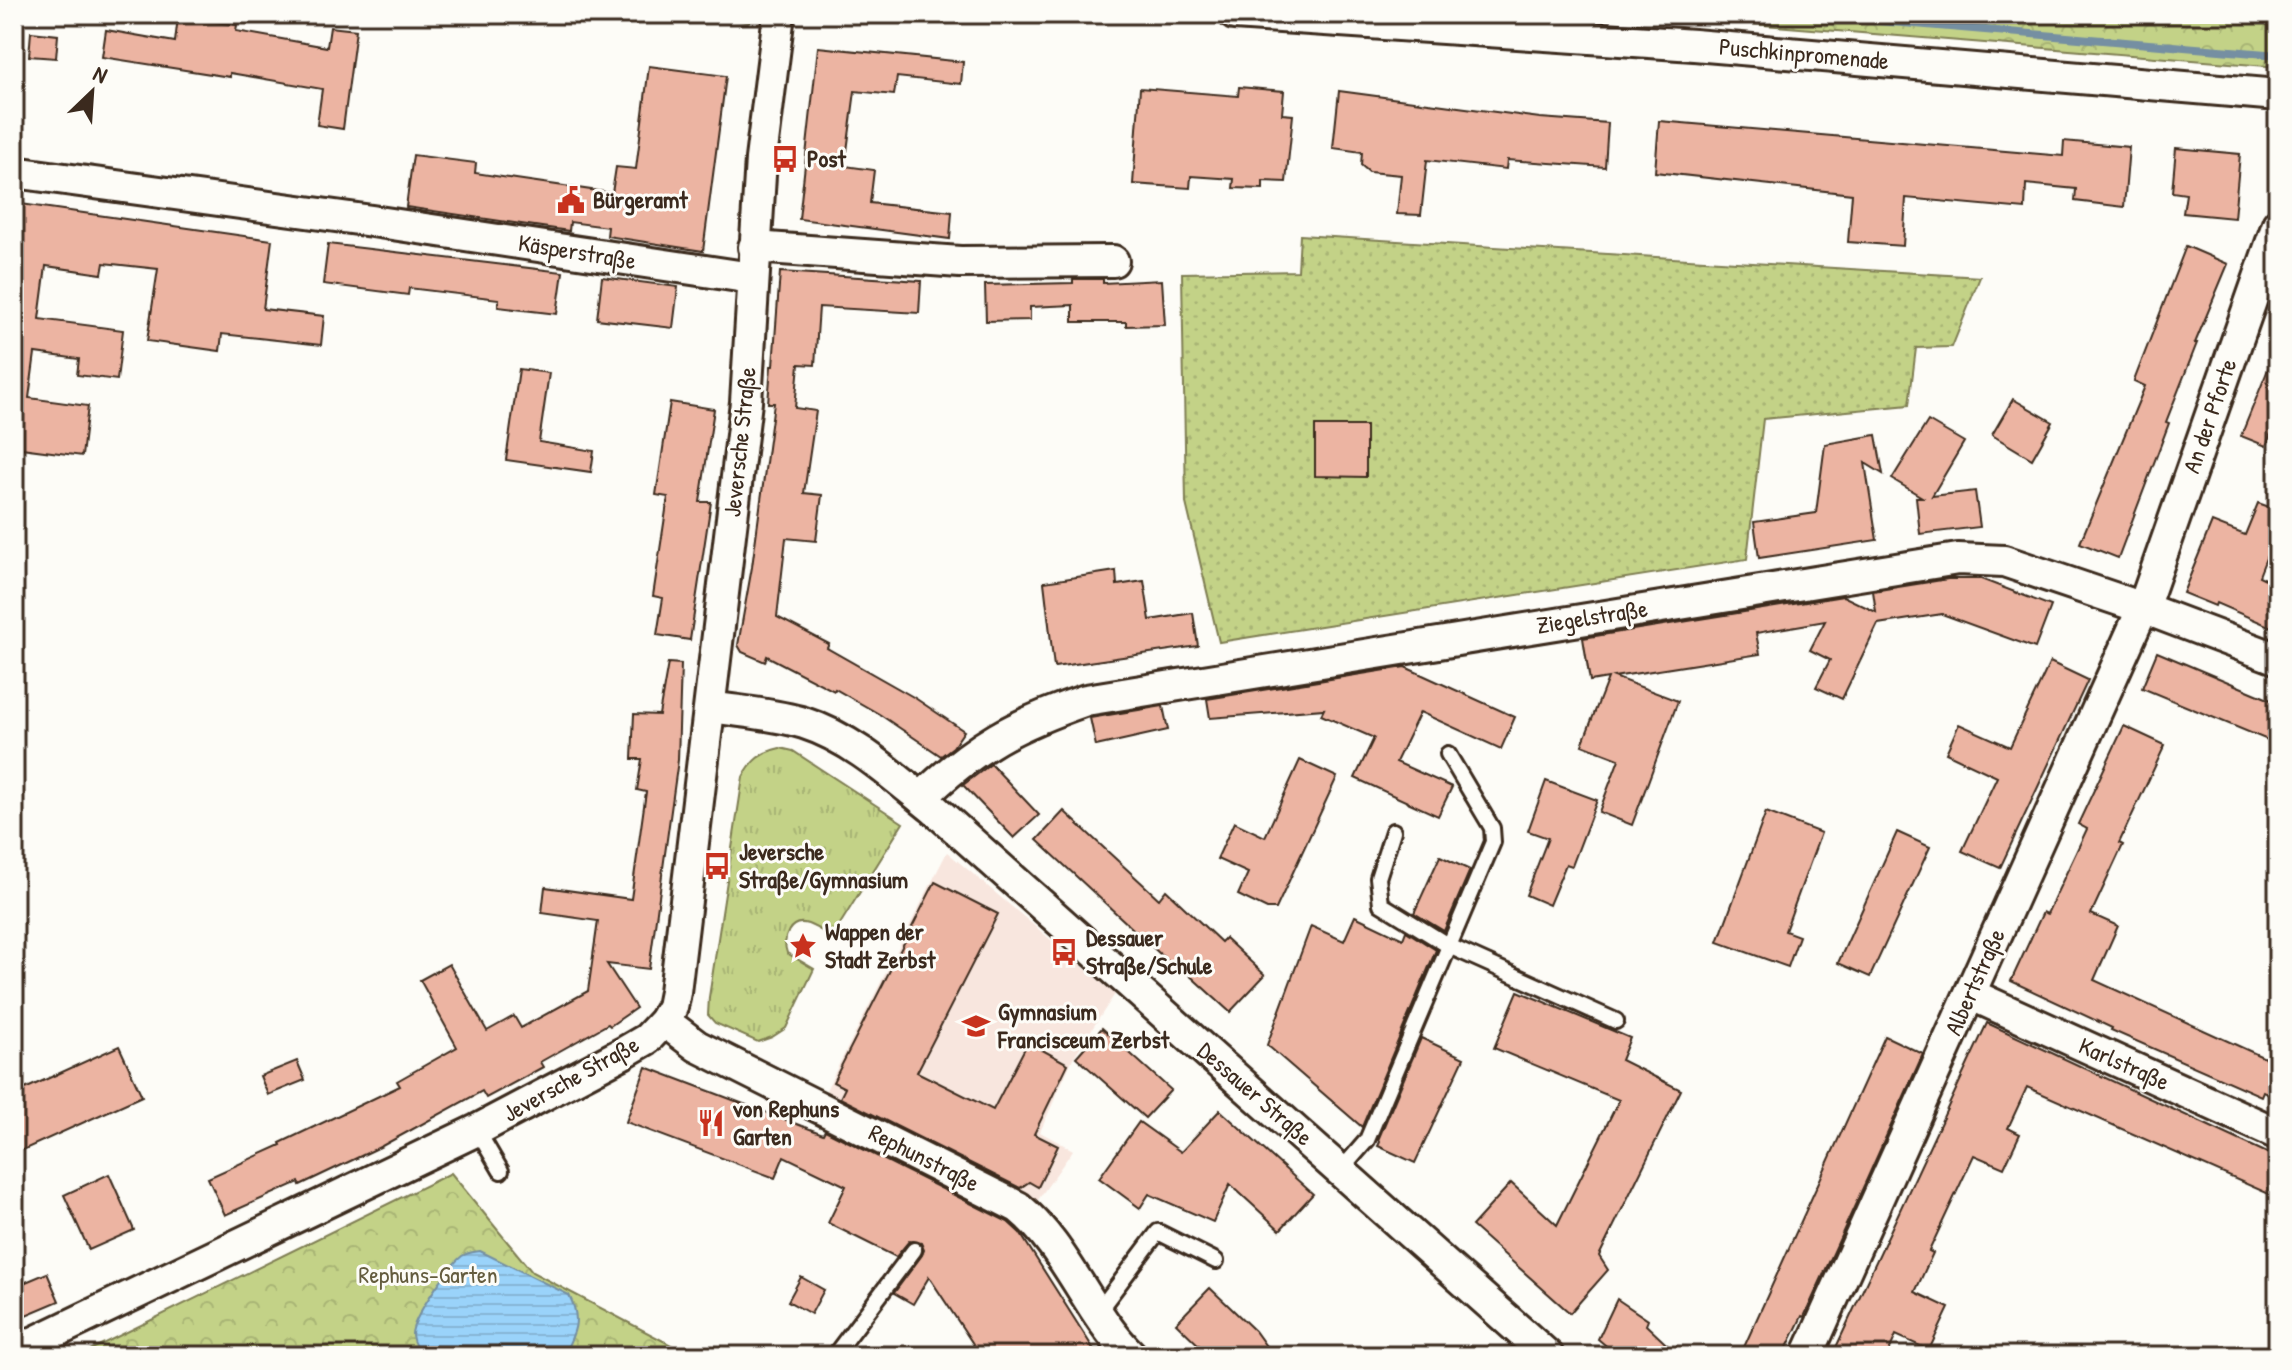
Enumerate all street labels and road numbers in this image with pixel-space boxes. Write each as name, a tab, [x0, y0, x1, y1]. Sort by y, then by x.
street label: Puschkinpromenade	[1718, 30, 1891, 76]
street label: Käsperstraße	[516, 226, 639, 276]
street label: An der Pforte	[2175, 354, 2244, 477]
street label: Jeversche Straße	[715, 365, 763, 519]
street label: Ziegelstraße	[1534, 591, 1650, 641]
street label: Albertstraße	[1936, 923, 2012, 1040]
street label: Jeversche Straße	[497, 1027, 645, 1129]
street label: Karlstraße	[2074, 1029, 2175, 1097]
street label: Dessauer Straße	[1191, 1034, 1320, 1152]
street label: Rephunstraße	[864, 1116, 985, 1199]

